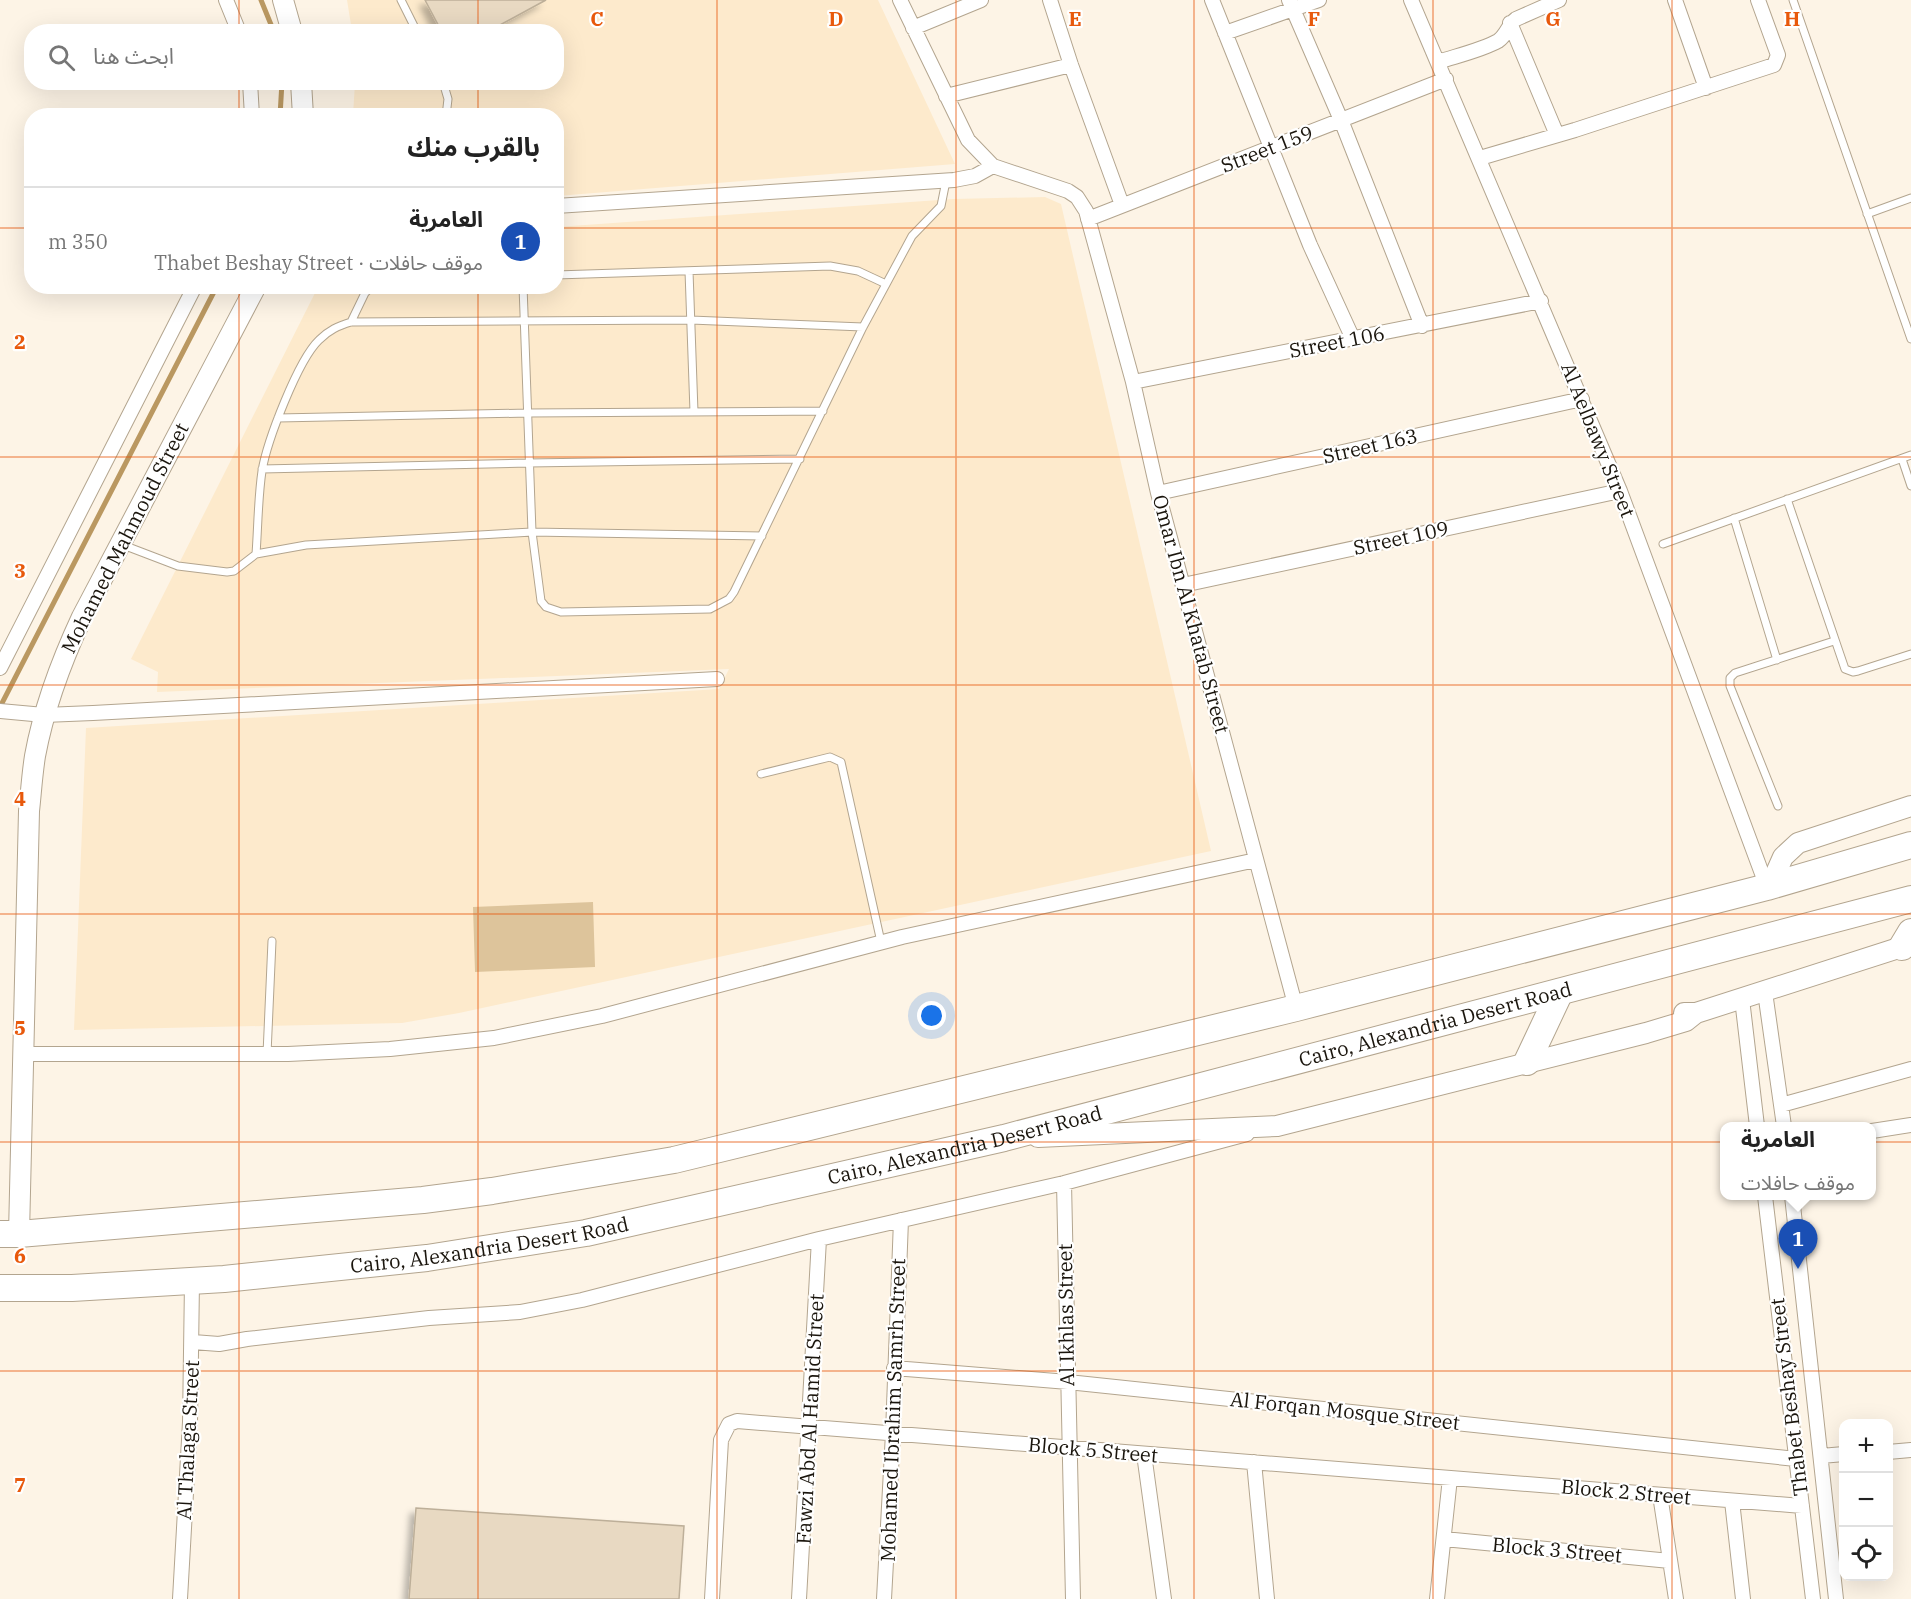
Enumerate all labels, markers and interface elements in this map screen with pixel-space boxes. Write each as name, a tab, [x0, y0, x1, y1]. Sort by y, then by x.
text: C	[590, 5, 604, 32]
text: D	[828, 5, 844, 32]
text: E	[1068, 5, 1082, 32]
text: F	[1308, 5, 1320, 32]
text: G	[1545, 5, 1561, 32]
text: H	[1784, 5, 1800, 32]
search box	[24, 24, 564, 90]
icon: search	[45, 41, 78, 74]
text: ابحث هنا	[93, 41, 174, 70]
street label: Street 159	[1217, 119, 1317, 178]
text: بالقرب منك	[407, 129, 540, 163]
text: العامرية	[409, 204, 483, 233]
text: 350 m	[48, 228, 108, 255]
text: 1	[515, 228, 527, 255]
text: موقف حافلات · Thabet Beshay Street	[154, 249, 483, 276]
street label: Street 106	[1287, 319, 1387, 364]
text: 2	[14, 328, 26, 355]
street label: Al Aelbawy Street	[1555, 358, 1642, 521]
street label: Mohamed Mahmoud Street	[55, 418, 195, 658]
street label: Street 163	[1320, 421, 1420, 470]
street label: Omar Ibn Al Khatab Street	[1147, 491, 1236, 736]
street label: Street 109	[1351, 514, 1451, 561]
text: 3	[14, 557, 26, 584]
text: 4	[14, 785, 26, 812]
street label: Cairo, Alexandria Desert Road	[1296, 975, 1575, 1073]
your location	[917, 1001, 946, 1030]
text: 5	[14, 1014, 26, 1041]
street label: Cairo, Alexandria Desert Road	[825, 1099, 1105, 1191]
popup	[1720, 1122, 1876, 1200]
text: العامرية	[1741, 1124, 1815, 1153]
text: موقف حافلات	[1741, 1169, 1855, 1196]
street label: Cairo, Alexandria Desert Road	[349, 1210, 631, 1279]
pin: 1	[1778, 1220, 1818, 1269]
text: 6	[14, 1242, 26, 1269]
street label: Al Ikhlas Street	[1051, 1243, 1080, 1387]
street label: Mohamed Ibrahim Samrh Street	[874, 1258, 911, 1562]
street label: Fawzi Abd Al Hamid Street	[789, 1293, 830, 1545]
street label: Thabet Beshay Street	[1763, 1296, 1814, 1498]
street label: Al Thalaga Street	[170, 1359, 205, 1521]
street label: Al Forqan Mosque Street	[1229, 1385, 1461, 1436]
map controls	[1839, 1419, 1893, 1581]
button: +	[1839, 1419, 1893, 1473]
street label: Block 5 Street	[1027, 1430, 1159, 1469]
text: 7	[14, 1471, 26, 1498]
street label: Block 2 Street	[1560, 1472, 1692, 1511]
button: −	[1839, 1473, 1893, 1527]
button: locate	[1839, 1527, 1893, 1581]
street label: Block 3 Street	[1491, 1530, 1623, 1569]

